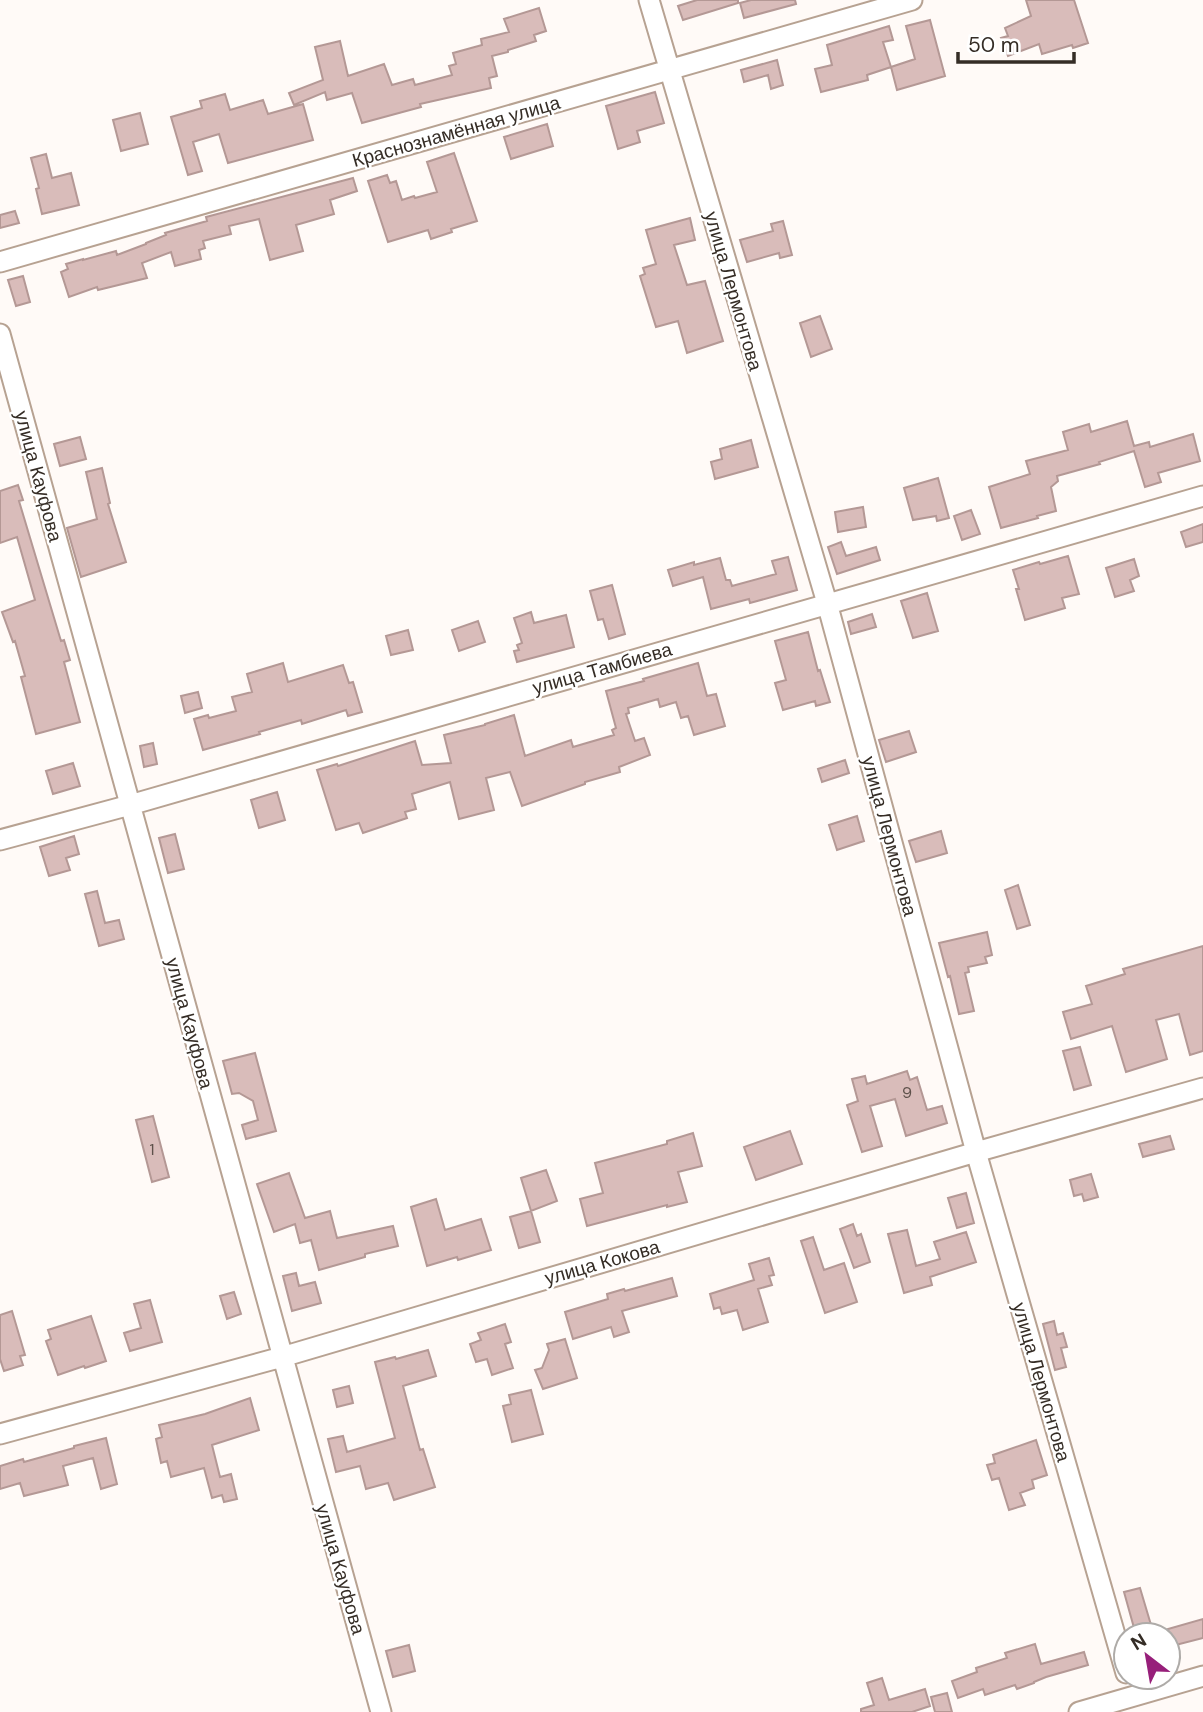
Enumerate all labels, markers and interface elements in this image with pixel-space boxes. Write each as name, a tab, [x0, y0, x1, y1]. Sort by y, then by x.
scale bar	[958, 21, 1074, 65]
text: 50 m	[968, 31, 1019, 59]
street label: Краснознамённая улица	[349, 90, 563, 173]
street label: улица Лермонтова	[699, 209, 768, 374]
street label: улица Кауфова	[9, 408, 68, 545]
street label: улица Тамбиева	[529, 637, 675, 700]
street label: улица Лермонтова	[856, 753, 923, 919]
street label: улица Кауфова	[160, 955, 219, 1092]
house number: 9	[902, 1082, 912, 1103]
house number: 1	[150, 1139, 155, 1160]
street label: улица Кокова	[542, 1234, 663, 1291]
street label: улица Лермонтова	[1007, 1300, 1076, 1465]
street label: улица Кауфова	[310, 1501, 371, 1638]
north arrow	[1112, 1621, 1182, 1691]
text: N	[1126, 1628, 1151, 1656]

